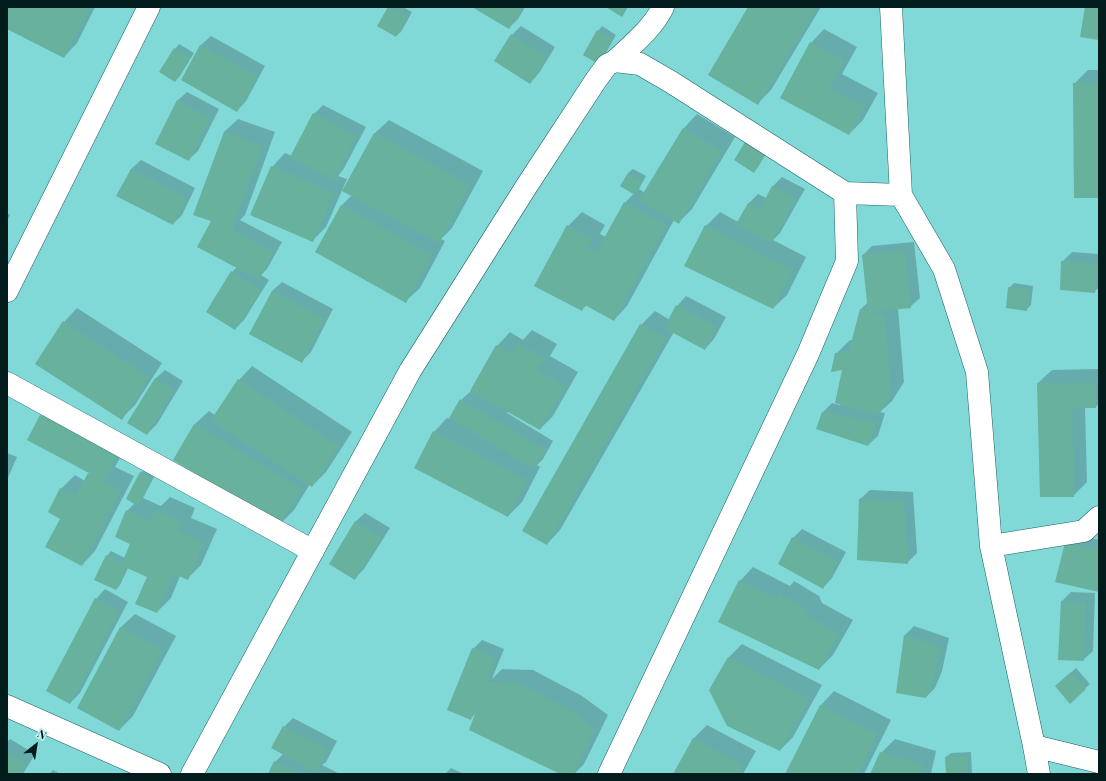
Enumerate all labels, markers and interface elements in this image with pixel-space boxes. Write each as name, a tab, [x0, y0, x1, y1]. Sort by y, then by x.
north arrow	[16, 725, 56, 765]
text: N	[35, 726, 49, 743]

